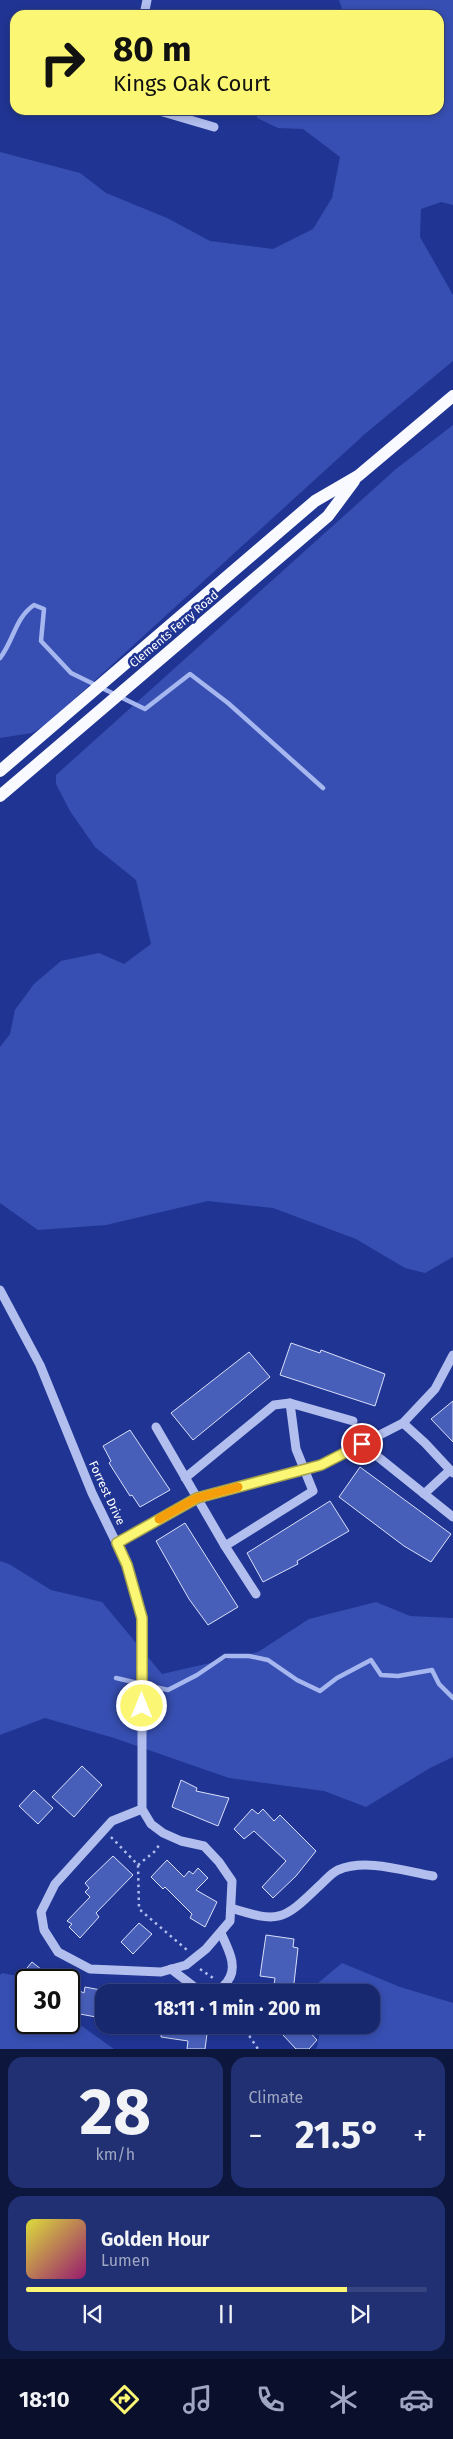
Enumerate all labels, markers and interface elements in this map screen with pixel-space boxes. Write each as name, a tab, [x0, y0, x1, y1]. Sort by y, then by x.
text: 80 m	[113, 28, 192, 70]
icon: right	[30, 30, 95, 95]
text: Kings Oak Court	[113, 70, 270, 97]
street label: Clements Ferry Road	[127, 588, 221, 670]
pin	[341, 1423, 383, 1465]
icon: arrive	[348, 1430, 376, 1458]
street label: Forrest Drive	[86, 1459, 128, 1527]
position arrow	[115, 1679, 167, 1731]
speed limit sign: 30	[15, 1969, 80, 2034]
text: 18:11 · 1 min · 200 m	[154, 1997, 321, 2020]
text: 28	[80, 2073, 151, 2151]
text: Climate	[249, 2088, 303, 2107]
text: 21.5°	[295, 2112, 381, 2158]
text: −	[249, 2119, 263, 2152]
text: +	[413, 2119, 427, 2152]
text: km/h	[95, 2145, 135, 2164]
text: Golden Hour	[101, 2228, 210, 2251]
text: Lumen	[101, 2251, 150, 2270]
icon: previous	[79, 2300, 107, 2328]
icon: pause	[212, 2300, 240, 2328]
icon: next	[346, 2300, 374, 2328]
icon: directions	[107, 2382, 142, 2417]
icon: music	[180, 2382, 215, 2417]
icon: phone	[253, 2382, 288, 2417]
icon: climate	[326, 2382, 361, 2417]
icon: car	[399, 2382, 434, 2417]
text: 18:10	[19, 2386, 70, 2413]

